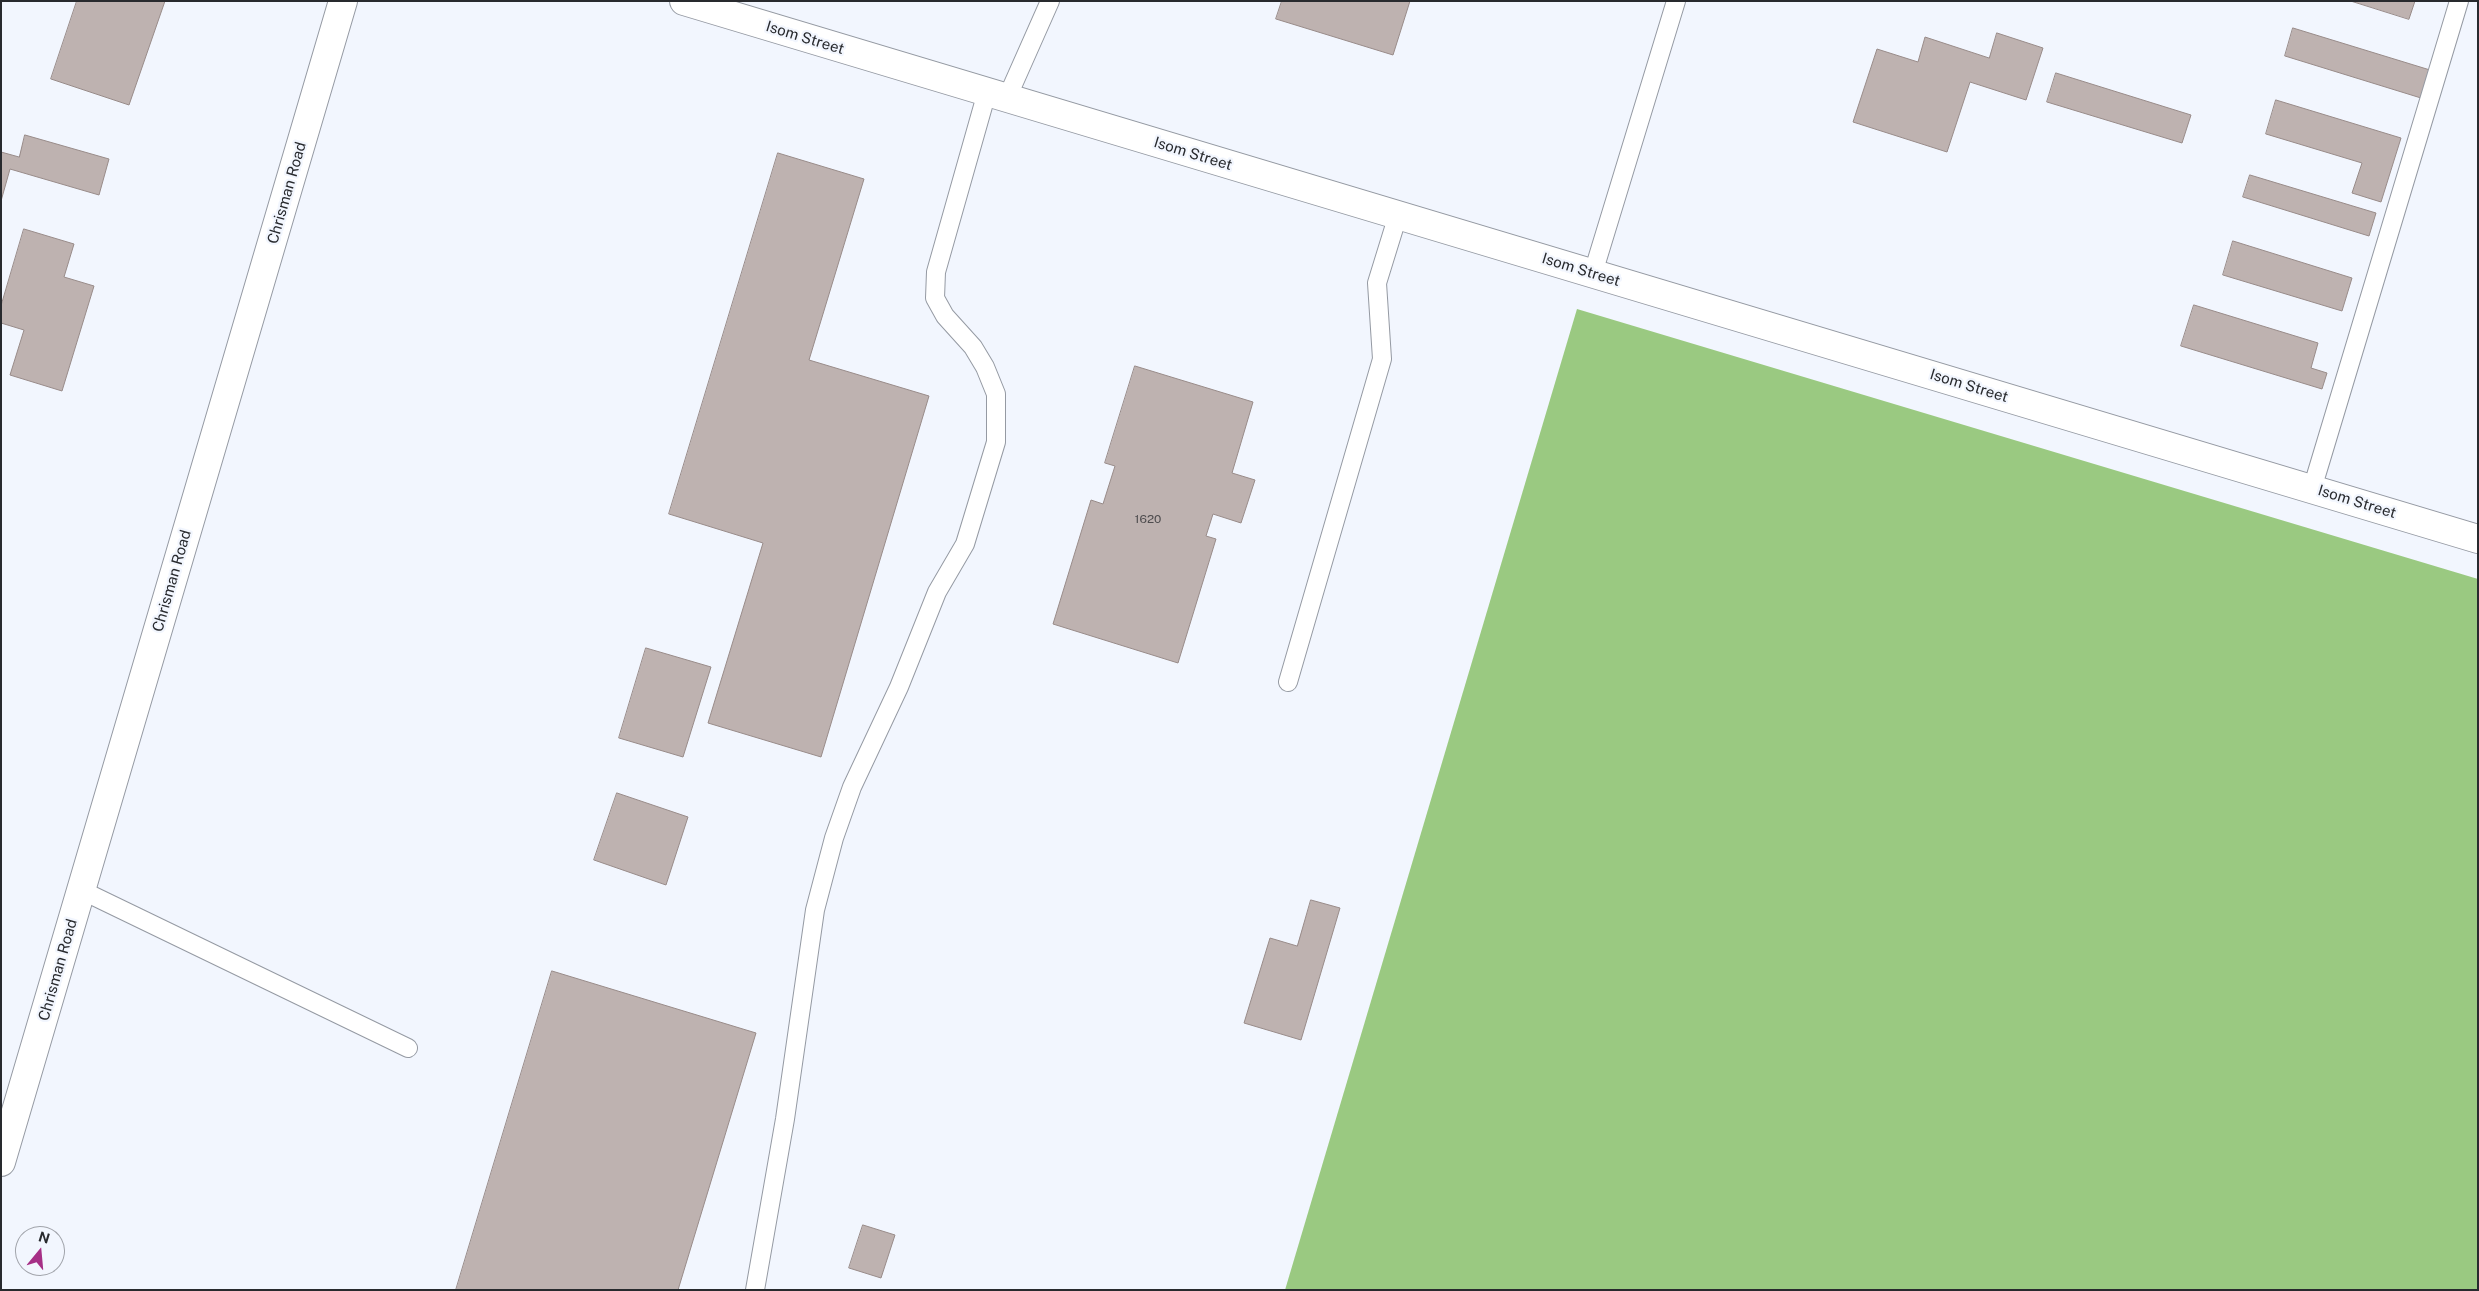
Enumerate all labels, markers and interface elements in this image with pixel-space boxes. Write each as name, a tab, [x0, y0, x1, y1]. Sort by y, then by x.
street label: Isom Street	[764, 18, 846, 58]
street label: Isom Street	[1152, 134, 1234, 174]
street label: Chrisman Road	[264, 140, 310, 246]
street label: Isom Street	[1540, 250, 1622, 290]
street label: Isom Street	[1928, 366, 2010, 406]
street label: Isom Street	[2316, 482, 2398, 522]
house number: 1620	[1135, 512, 1161, 526]
street label: Chrisman Road	[149, 528, 195, 634]
street label: Chrisman Road	[35, 917, 81, 1023]
north arrow	[15, 1226, 65, 1276]
text: N	[37, 1228, 52, 1247]

